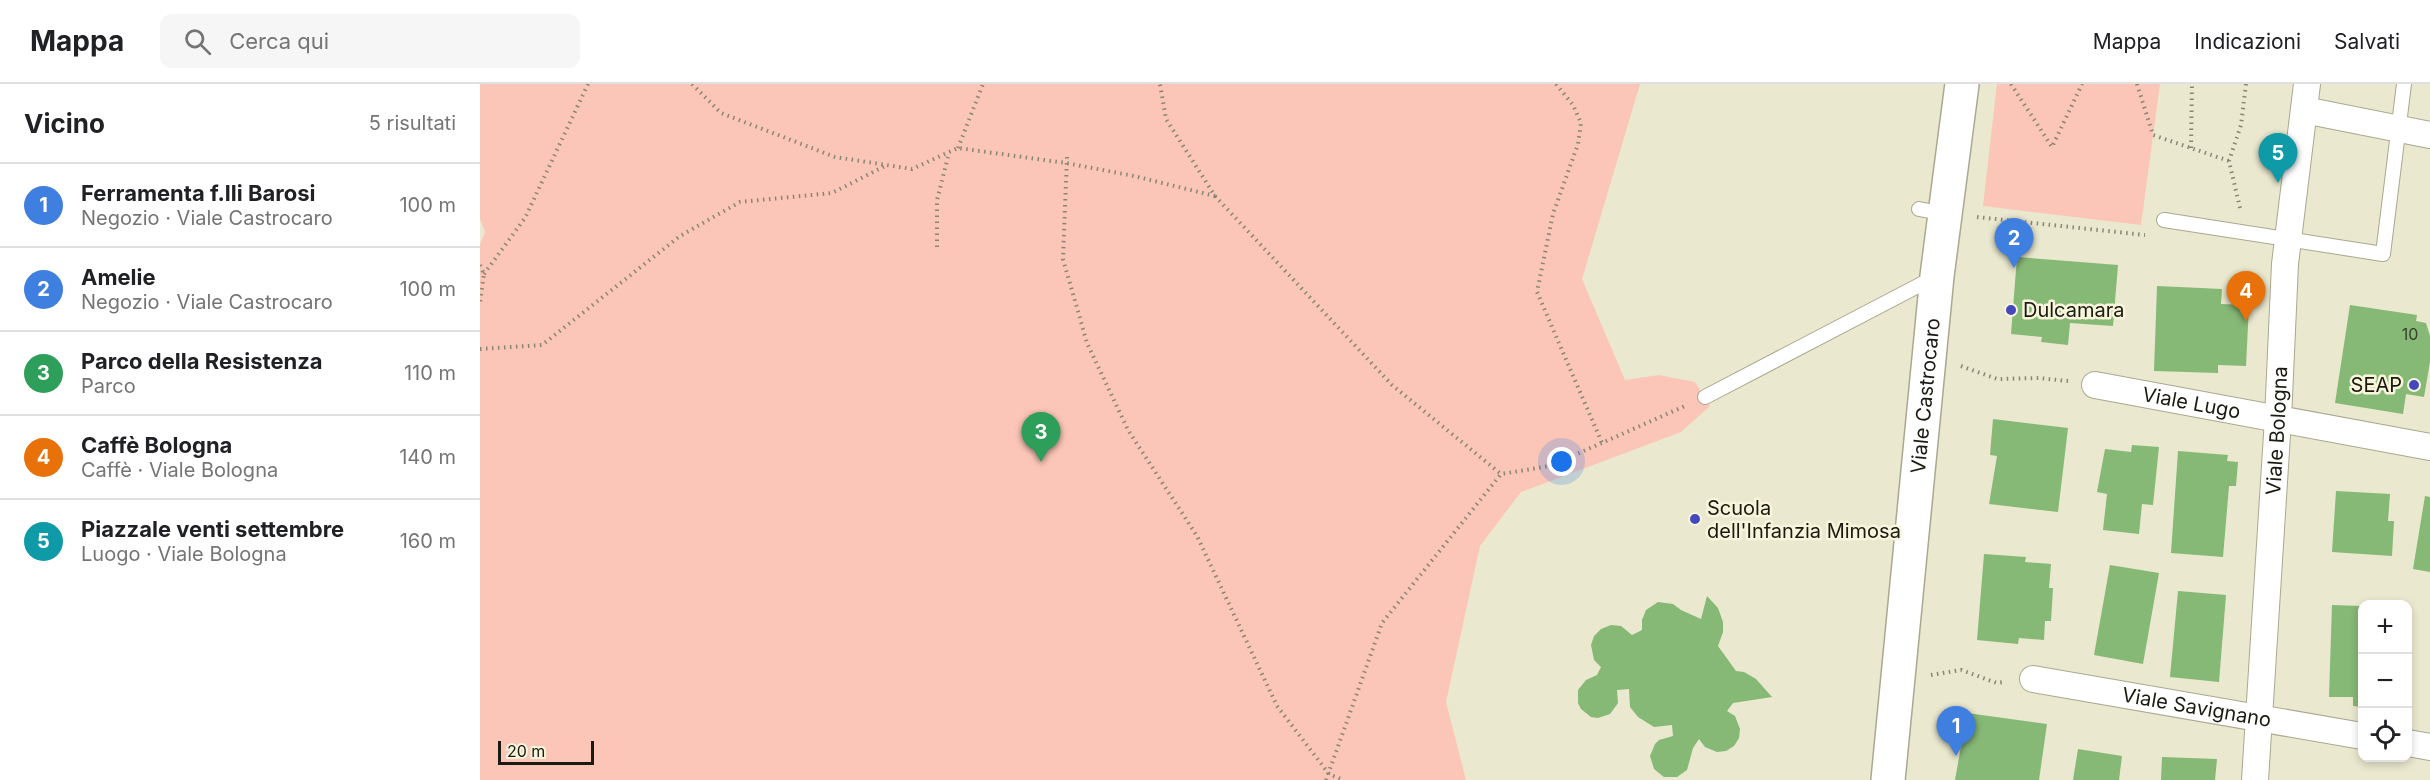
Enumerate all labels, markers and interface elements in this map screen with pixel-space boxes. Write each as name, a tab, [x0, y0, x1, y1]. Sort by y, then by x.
search box	[160, 14, 580, 68]
text: Mappa	[30, 24, 124, 58]
icon: search	[181, 25, 214, 58]
text: Cerca qui	[229, 28, 329, 54]
text: Mappa	[2093, 29, 2161, 54]
text: Indicazioni	[2194, 29, 2301, 54]
text: Salvati	[2334, 29, 2400, 54]
text: Vicino	[24, 108, 105, 139]
text: 5 risultati	[369, 111, 456, 135]
pin: 5	[2258, 134, 2298, 183]
text: Ferramenta f.lli Barosi	[81, 180, 315, 206]
text: 1	[39, 193, 48, 217]
text: 100 m	[399, 193, 456, 217]
text: Negozio · Viale Castrocaro	[81, 206, 333, 230]
pin: 2	[1994, 218, 2033, 268]
text: Amelie	[81, 264, 156, 290]
pin: 4	[2226, 272, 2266, 321]
text: 2	[37, 277, 50, 301]
text: 100 m	[399, 277, 456, 301]
text: Negozio · Viale Castrocaro	[81, 290, 333, 314]
place label: Dulcamara	[2023, 298, 2124, 322]
marker: Dulcamara	[2004, 303, 2018, 317]
street label: Viale Castrocaro	[1906, 317, 1945, 475]
house number: 10	[2402, 324, 2418, 344]
text: Parco della Resistenza	[81, 348, 323, 374]
text: 3	[37, 361, 50, 385]
text: 110 m	[404, 361, 456, 385]
street label: Viale Bologna	[2261, 366, 2292, 496]
place label: SEAP	[2351, 373, 2402, 397]
text: Parco	[81, 374, 136, 398]
marker: SEAP	[2407, 378, 2421, 392]
street label: Viale Lugo	[2140, 382, 2242, 424]
pin: 3	[1022, 412, 1060, 462]
text: Caffè Bologna	[81, 432, 232, 458]
text: 4	[37, 445, 50, 469]
text: 140 m	[399, 445, 456, 469]
your location	[1547, 447, 1576, 476]
text: Caffè · Viale Bologna	[81, 458, 278, 482]
place label: Scuola dell'Infanzia Mimosa	[1707, 496, 1901, 543]
marker: Scuola dell'Infanzia Mimosa	[1688, 512, 1702, 526]
text: Piazzale venti settembre	[81, 516, 344, 542]
text: 5	[37, 529, 50, 553]
text: 160 m	[400, 529, 456, 553]
text: Luogo · Viale Bologna	[81, 542, 287, 566]
map controls	[2358, 600, 2412, 762]
button: +	[2358, 600, 2412, 654]
button: −	[2358, 654, 2412, 708]
street label: Viale Savignano	[2120, 683, 2273, 732]
pin: 1	[1936, 706, 1976, 756]
button: locate	[2358, 708, 2412, 762]
scale bar	[498, 738, 594, 766]
text: 20 m	[507, 741, 545, 761]

